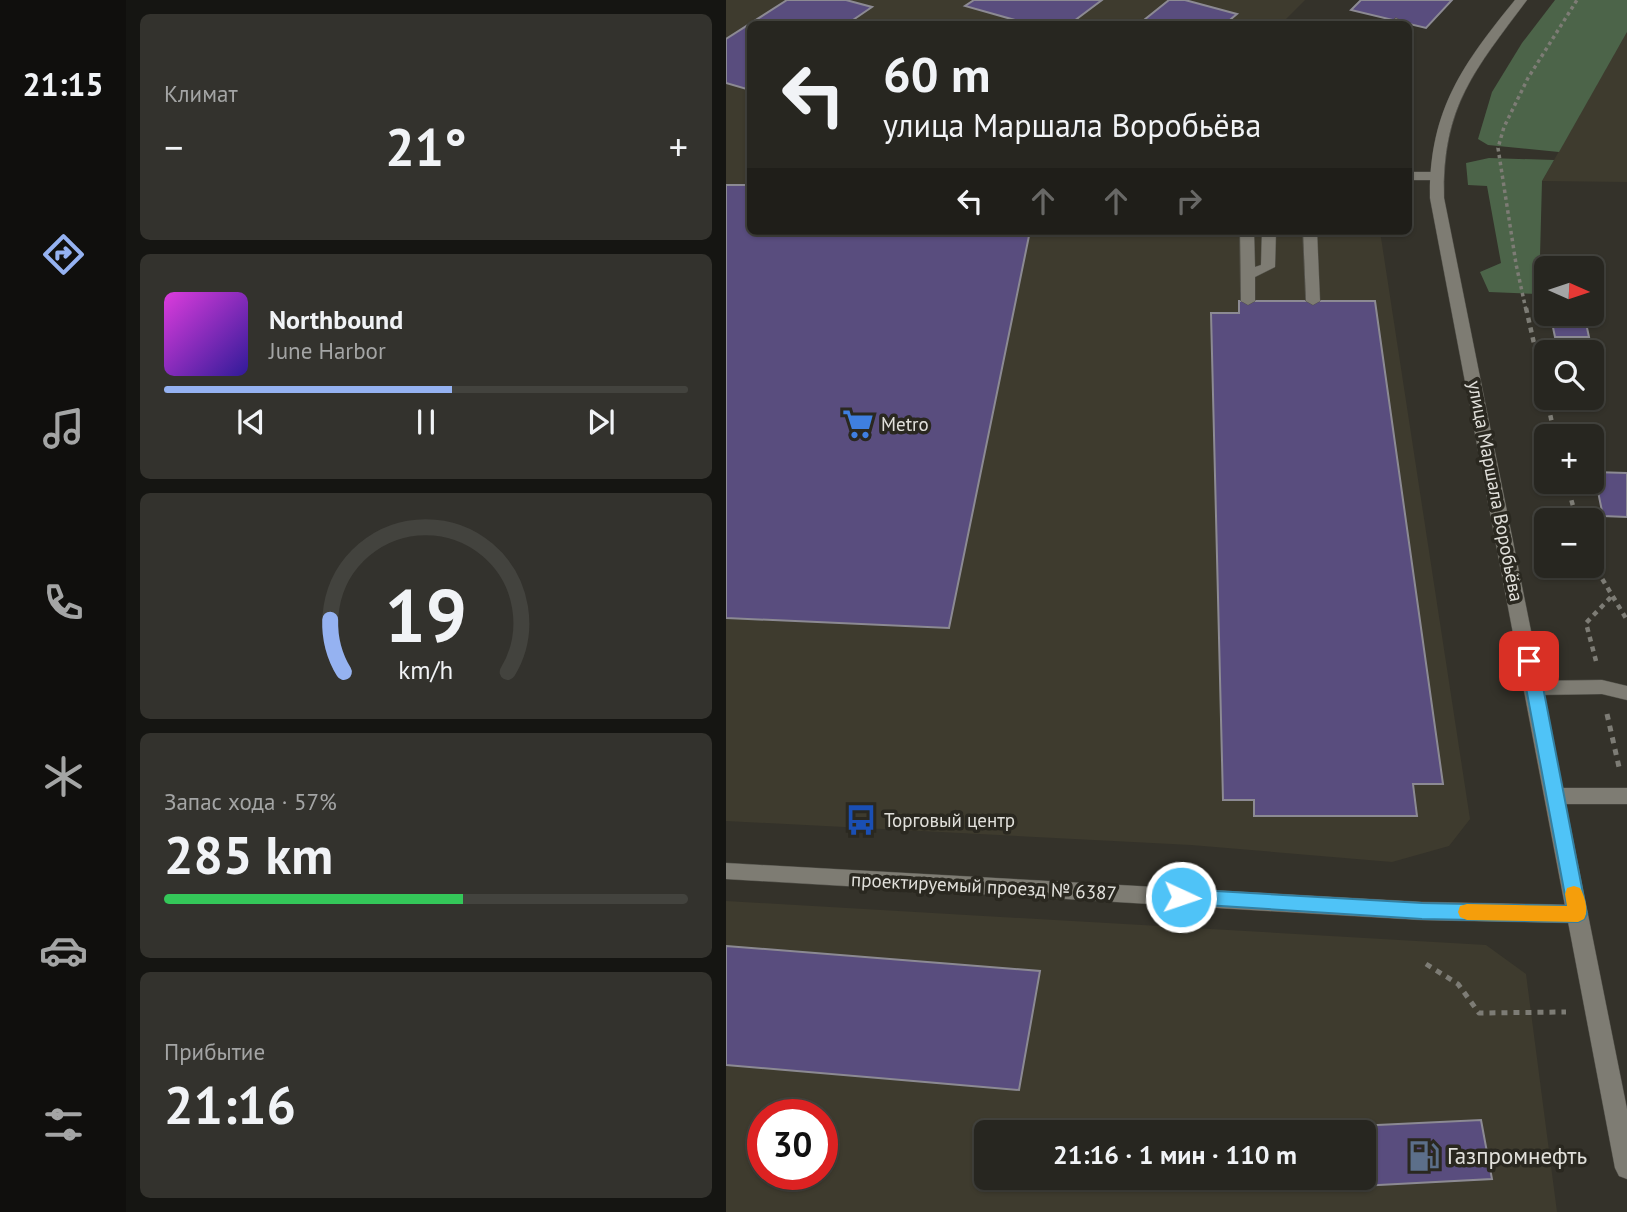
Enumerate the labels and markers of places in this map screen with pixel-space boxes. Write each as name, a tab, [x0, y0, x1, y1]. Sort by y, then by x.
supermarket icon: Metro	[841, 407, 875, 441]
place label: Metro	[881, 412, 929, 436]
pin	[1499, 631, 1559, 691]
bus stop icon: Торговый центр	[844, 803, 878, 837]
place label: Торговый центр	[884, 808, 1015, 832]
fuel station icon: Газпромнефть	[1407, 1139, 1441, 1173]
place label: Газпромнефть	[1447, 1141, 1587, 1170]

